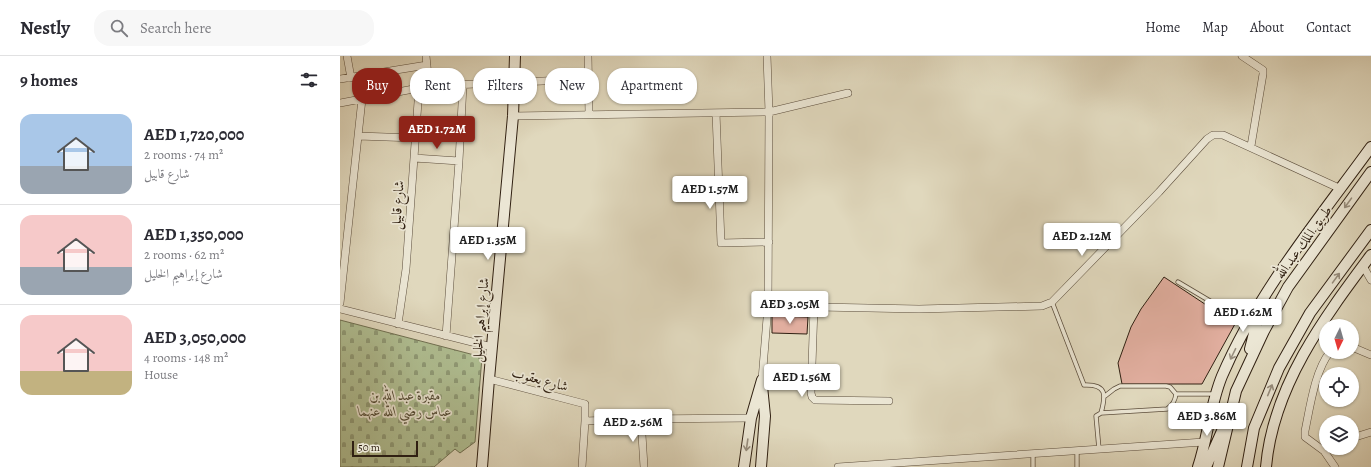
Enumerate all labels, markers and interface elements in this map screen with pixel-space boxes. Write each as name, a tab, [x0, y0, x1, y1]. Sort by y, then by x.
search box	[94, 10, 374, 46]
text: Nestly	[20, 15, 70, 41]
icon: search	[108, 17, 130, 39]
text: Search here	[140, 18, 211, 38]
text: Home	[1145, 18, 1180, 37]
text: Map	[1202, 18, 1228, 37]
text: About	[1250, 18, 1284, 37]
text: Contact	[1306, 18, 1351, 37]
chip: Buy	[352, 68, 402, 104]
chip: Rent	[410, 68, 465, 104]
chip: Filters	[473, 68, 537, 104]
chip: New	[545, 68, 599, 104]
chip: Apartment	[607, 68, 697, 104]
text: 9 homes	[20, 69, 78, 92]
icon: filters	[298, 69, 320, 91]
pin: AED 1.72M	[391, 116, 483, 150]
text: AED 1.72M	[408, 120, 466, 137]
text: AED 1,720,000	[144, 123, 244, 146]
icon: home	[52, 130, 100, 178]
text: 2 rooms · 74 m²	[144, 146, 223, 163]
text: شارع قابيل	[144, 165, 190, 182]
pin: AED 1.57M	[664, 176, 756, 210]
street label: شارع قابيل	[386, 180, 411, 230]
text: AED 1.57M	[681, 180, 739, 197]
one-way arrow	[1344, 198, 1352, 209]
street label: طريق الملك عبد الله	[1269, 201, 1336, 283]
text: AED 1,350,000	[144, 223, 244, 246]
pin: AED 2.12M	[1036, 223, 1128, 257]
pin: AED 1.35M	[442, 227, 534, 261]
text: AED 2.12M	[1053, 227, 1111, 244]
icon: home	[52, 231, 100, 279]
text: AED 1.35M	[459, 231, 517, 248]
text: 2 rooms · 62 m²	[144, 246, 224, 263]
text: شارع إبراهيم الخليل	[144, 265, 223, 282]
one-way arrow	[1332, 273, 1340, 284]
street label: شارع إبراهيم الخليل	[467, 277, 498, 364]
pin: AED 3.05M	[744, 291, 836, 325]
text: AED 3.05M	[760, 295, 820, 312]
pin: AED 1.62M	[1197, 299, 1289, 333]
text: AED 1.62M	[1214, 303, 1272, 320]
north arrow	[1319, 319, 1359, 359]
map controls	[1319, 319, 1359, 455]
text: AED 3,050,000	[144, 326, 246, 349]
icon: home	[52, 331, 100, 379]
one-way arrow	[1229, 348, 1236, 360]
text: 4 rooms · 148 m²	[144, 349, 228, 366]
street label: شارع يعقوب	[509, 363, 570, 398]
pin: AED 1.56M	[756, 364, 848, 398]
text: House	[144, 366, 178, 383]
button: locate	[1319, 367, 1359, 407]
text: AED 1.56M	[773, 368, 831, 385]
park label: مقبرة عبد الله بن عباس رضي الله عنهما	[356, 384, 452, 425]
one-way arrow	[1266, 384, 1274, 396]
pin: AED 3.86M	[1161, 403, 1253, 437]
text: AED 3.86M	[1177, 407, 1237, 424]
pin: AED 2.56M	[587, 409, 679, 443]
text: AED 2.56M	[603, 413, 663, 430]
button: layers	[1319, 415, 1359, 455]
one-way arrow	[743, 438, 751, 451]
scale bar	[352, 439, 418, 458]
text: 50 m	[358, 440, 380, 455]

